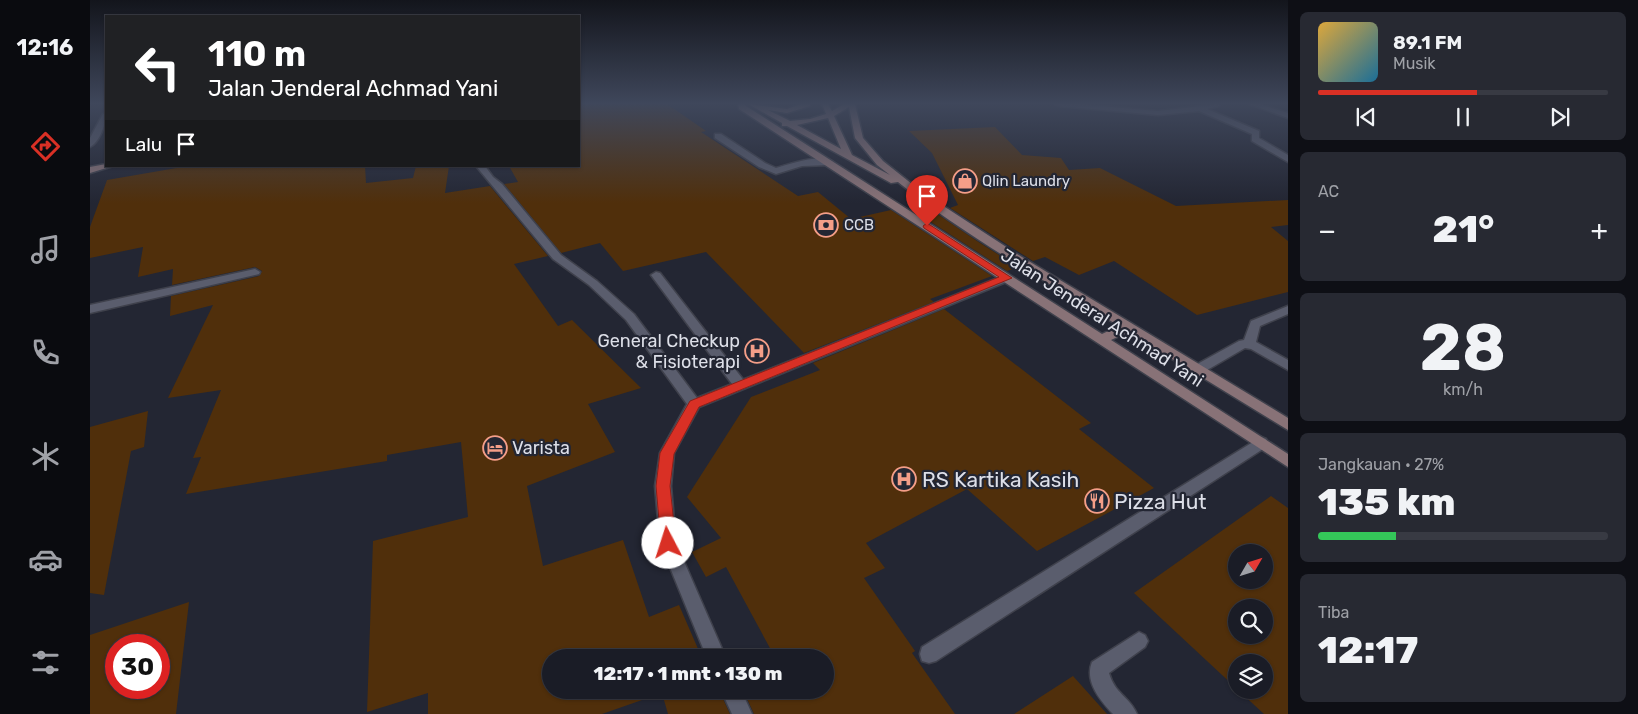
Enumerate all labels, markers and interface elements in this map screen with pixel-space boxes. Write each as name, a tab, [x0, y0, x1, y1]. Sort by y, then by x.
text: 89.1 FM	[1393, 31, 1462, 54]
text: 110 m	[208, 33, 306, 75]
text: 12:16	[17, 34, 73, 61]
icon: left	[125, 35, 190, 100]
text: Musik	[1393, 54, 1436, 73]
text: Jalan Jenderal Achmad Yani	[208, 75, 498, 102]
icon: previous	[1352, 103, 1380, 131]
icon: pause	[1449, 103, 1477, 131]
icon: next	[1546, 103, 1574, 131]
icon: directions	[28, 129, 63, 164]
icon: arrive	[172, 130, 200, 158]
text: Lalu	[125, 133, 162, 156]
shop icon: Qlin Laundry	[952, 168, 978, 194]
place label: Qlin Laundry	[982, 172, 1070, 190]
pin	[906, 175, 948, 226]
icon: arrive	[913, 182, 941, 210]
text: AC	[1318, 182, 1339, 201]
text: 21°	[1433, 206, 1494, 252]
bank icon: CCB	[813, 212, 839, 238]
text: −	[1318, 214, 1336, 247]
text: +	[1591, 214, 1608, 247]
place label: CCB	[844, 216, 874, 234]
icon: music	[28, 232, 63, 267]
street label: Jalan Jenderal Achmad Yani	[996, 244, 1208, 392]
text: 28	[1420, 309, 1506, 386]
place label: General Checkup & Fisioterapi	[597, 330, 740, 373]
icon: phone	[28, 335, 63, 370]
hospital icon: General Checkup & Fisioterapi	[744, 338, 770, 364]
text: km/h	[1443, 380, 1483, 399]
hotel icon: Varista	[482, 435, 508, 461]
place label: Varista	[512, 437, 570, 459]
icon: climate	[28, 439, 63, 474]
text: Jangkauan · 27%	[1318, 455, 1444, 474]
hospital icon: RS Kartika Kasih	[891, 466, 917, 492]
place label: RS Kartika Kasih	[922, 467, 1079, 492]
text: 135 km	[1318, 479, 1456, 525]
restaurant icon: Pizza Hut	[1084, 488, 1110, 514]
place label: Pizza Hut	[1114, 489, 1207, 514]
position arrow	[641, 516, 693, 568]
icon: car	[28, 542, 63, 577]
north arrow	[1228, 544, 1272, 589]
map controls	[1228, 544, 1273, 699]
button: search	[1228, 599, 1273, 644]
text: Tiba	[1318, 603, 1349, 622]
text: 12:17	[1318, 627, 1418, 673]
speed limit sign: 30	[105, 634, 170, 699]
icon: filters	[28, 645, 63, 680]
button: layers	[1228, 654, 1273, 699]
text: 12:17 · 1 mnt · 130 m	[594, 662, 782, 685]

